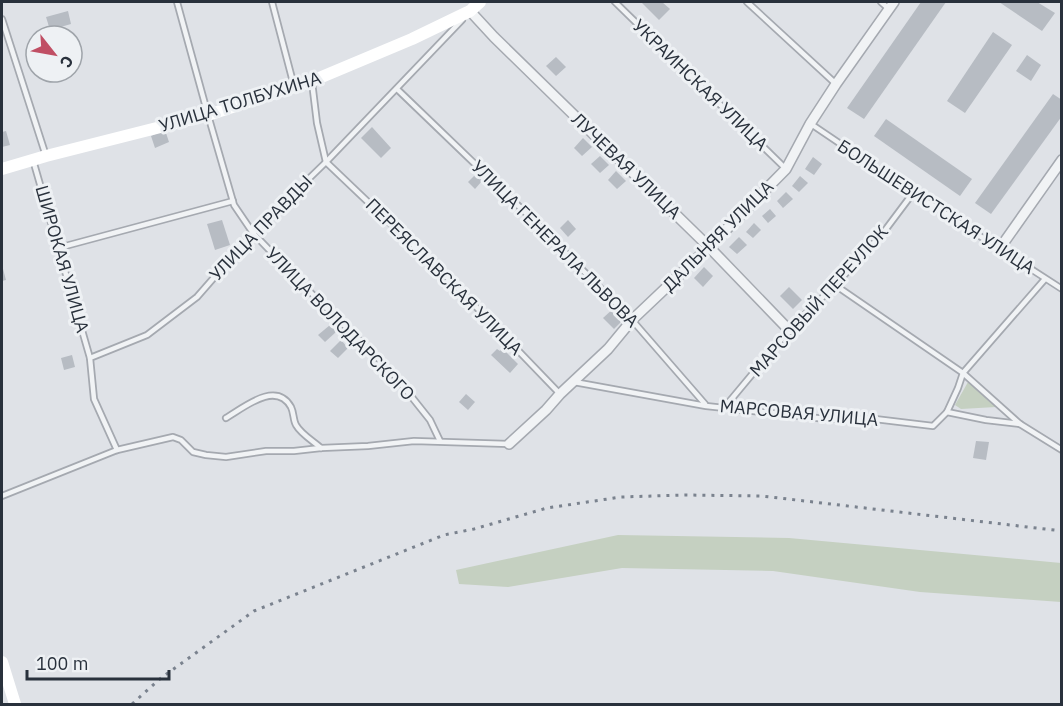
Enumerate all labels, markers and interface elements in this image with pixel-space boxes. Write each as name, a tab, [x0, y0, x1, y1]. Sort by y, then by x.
street label: УКРАИНСКАЯ УЛИЦА	[628, 14, 773, 156]
north arrow	[24, 24, 84, 84]
text: С	[56, 52, 78, 71]
street label: УЛИЦА ТОЛБУХИНА	[156, 66, 324, 137]
street label: ЛУЧЕВАЯ УЛИЦА	[567, 108, 686, 224]
street label: БОЛЬШЕВИСТСКАЯ УЛИЦА	[833, 134, 1040, 279]
street label: УЛИЦА ГЕНЕРАЛА ЛЬВОВА	[467, 155, 644, 333]
street label: УЛИЦА ПРАВДЫ	[204, 170, 317, 285]
street label: ДАЛЬНЯЯ УЛИЦА	[657, 175, 778, 296]
street label: ШИРОКАЯ УЛИЦА	[30, 182, 95, 336]
street label: ПЕРЕЯСЛАВСКАЯ УЛИЦА	[361, 193, 528, 360]
street label: МАРСОВЫЙ ПЕРЕУЛОК	[744, 220, 893, 381]
street label: УЛИЦА ВОЛОДАРСКОГО	[261, 242, 420, 405]
street label: МАРСОВАЯ УЛИЦА	[719, 394, 880, 431]
scale bar	[27, 643, 170, 681]
text: 100 m	[36, 652, 88, 675]

